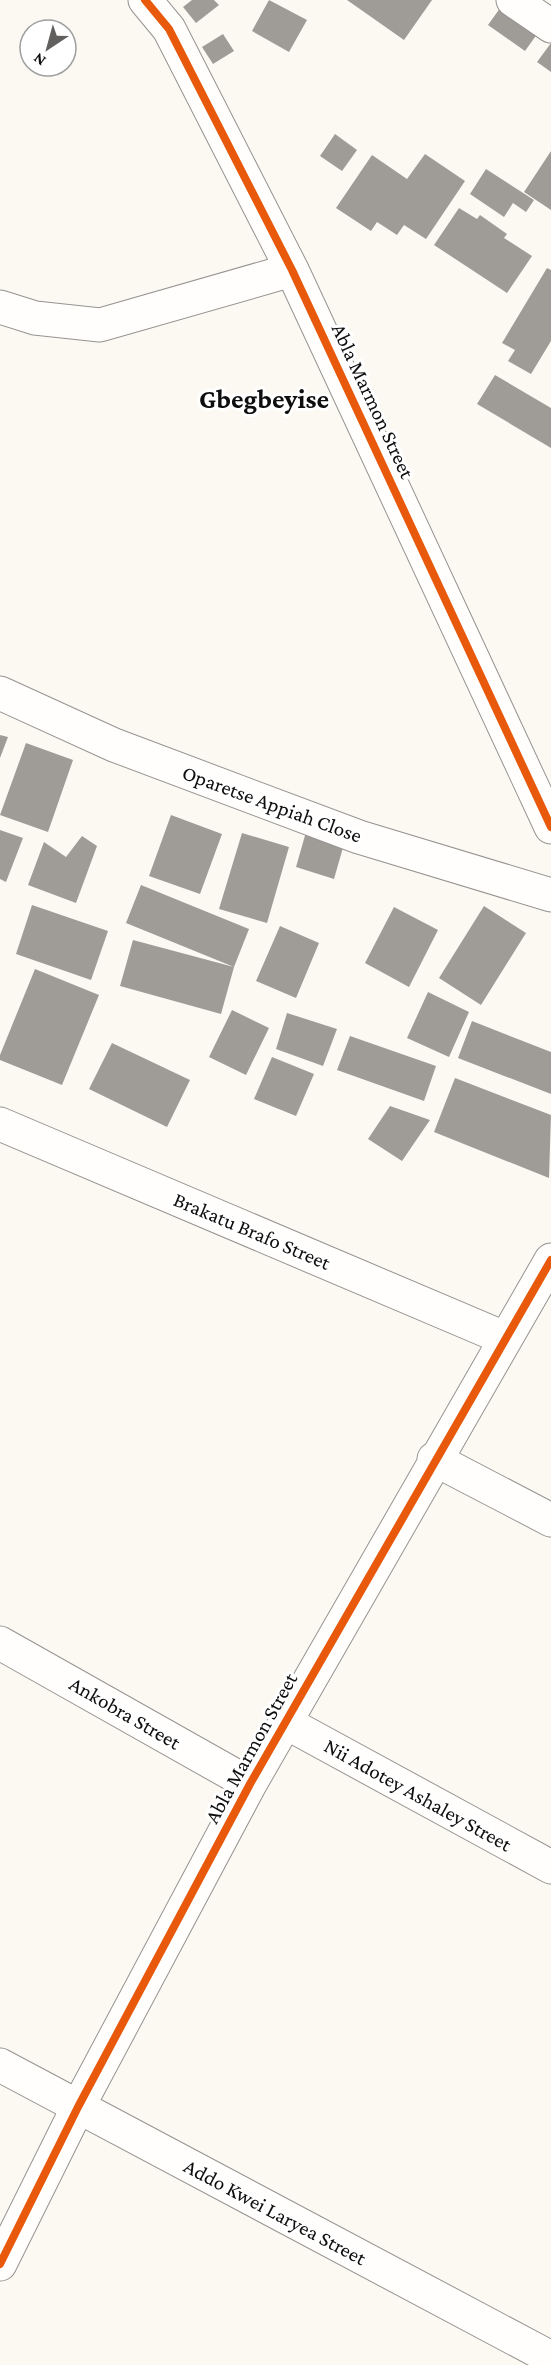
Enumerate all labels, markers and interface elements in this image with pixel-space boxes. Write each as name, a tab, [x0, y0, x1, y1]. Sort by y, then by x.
north arrow	[18, 18, 78, 78]
text: N	[30, 50, 49, 70]
street label: Abla Marmon Street	[327, 320, 420, 483]
district label: Gbegbeyise	[199, 384, 329, 414]
street label: Oparetse Appiah Close	[179, 760, 365, 848]
street label: Brakatu Brafo Street	[170, 1187, 335, 1275]
street label: Abla Marmon Street	[200, 1668, 303, 1827]
street label: Ankobra Street	[65, 1672, 186, 1755]
street label: Nii Adotey Ashaley Street	[320, 1733, 517, 1857]
street label: Addo Kwei Laryea Street	[180, 2154, 371, 2271]

